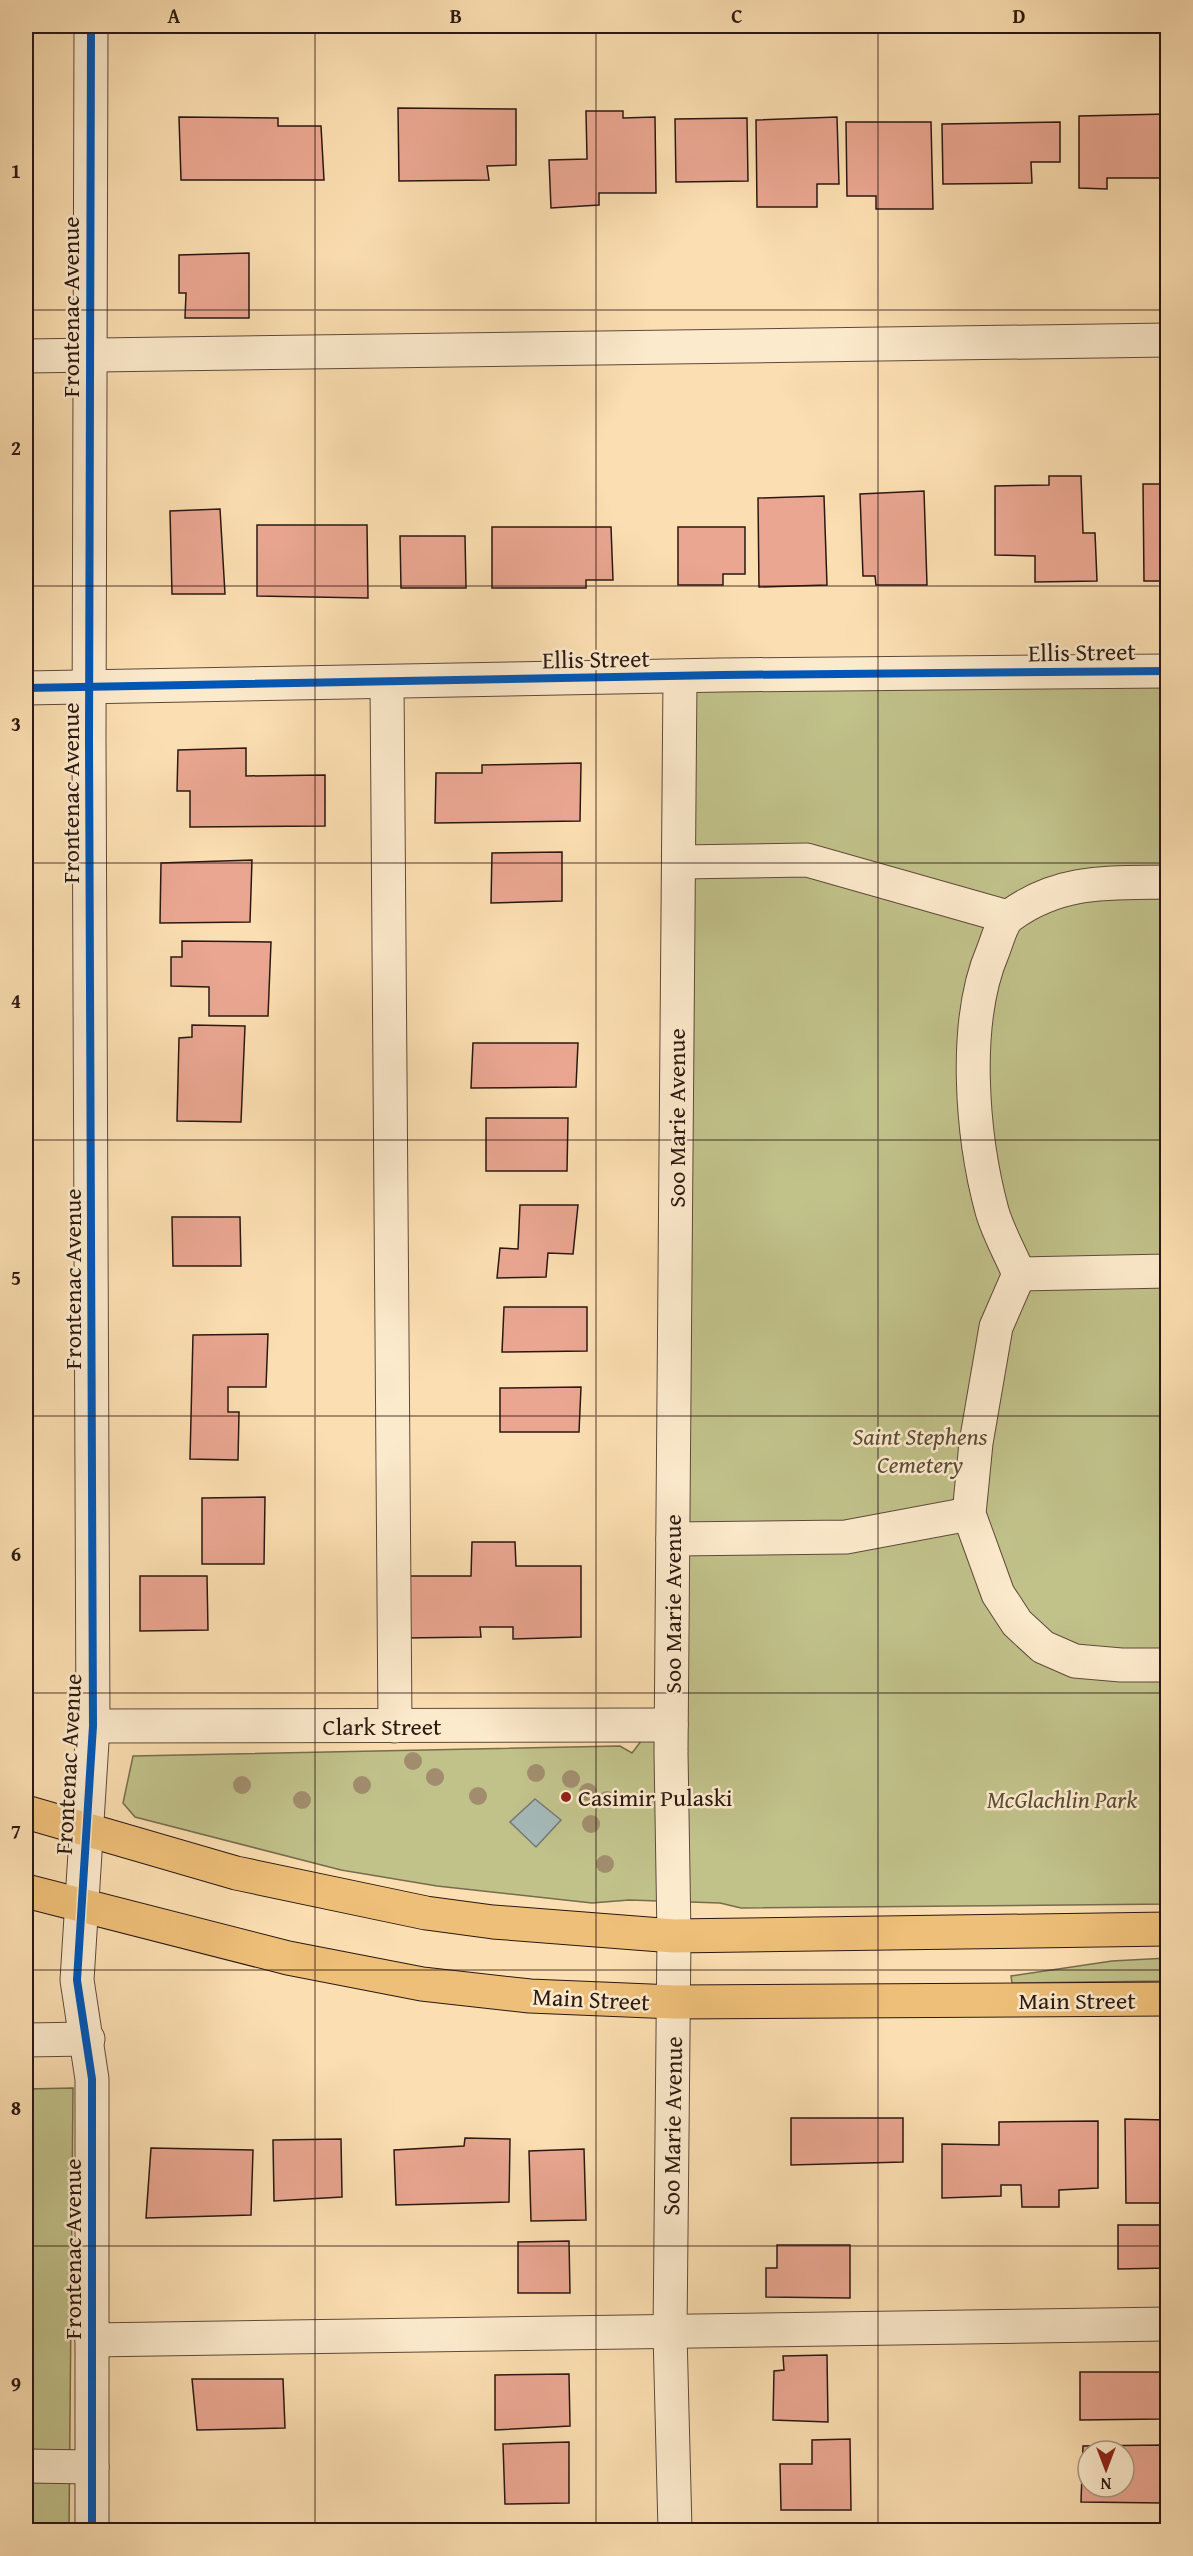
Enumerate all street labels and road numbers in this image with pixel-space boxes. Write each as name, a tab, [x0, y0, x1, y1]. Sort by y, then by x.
street label: Frontenac Avenue	[53, 216, 88, 398]
street label: Ellis Street	[1028, 634, 1137, 670]
street label: Ellis Street	[542, 641, 651, 677]
street label: Frontenac Avenue	[53, 702, 88, 884]
street label: Soo Marie Avenue	[659, 1028, 694, 1208]
street label: Frontenac Avenue	[55, 1188, 90, 1370]
street label: Soo Marie Avenue	[655, 1514, 690, 1694]
street label: Frontenac Avenue	[46, 1673, 90, 1855]
street label: Clark Street	[322, 1709, 442, 1744]
street label: Main Street	[532, 1978, 651, 2020]
street label: Main Street	[1018, 1983, 1136, 2018]
street label: Soo Marie Avenue	[653, 2036, 691, 2216]
street label: Frontenac Avenue	[55, 2158, 90, 2340]

